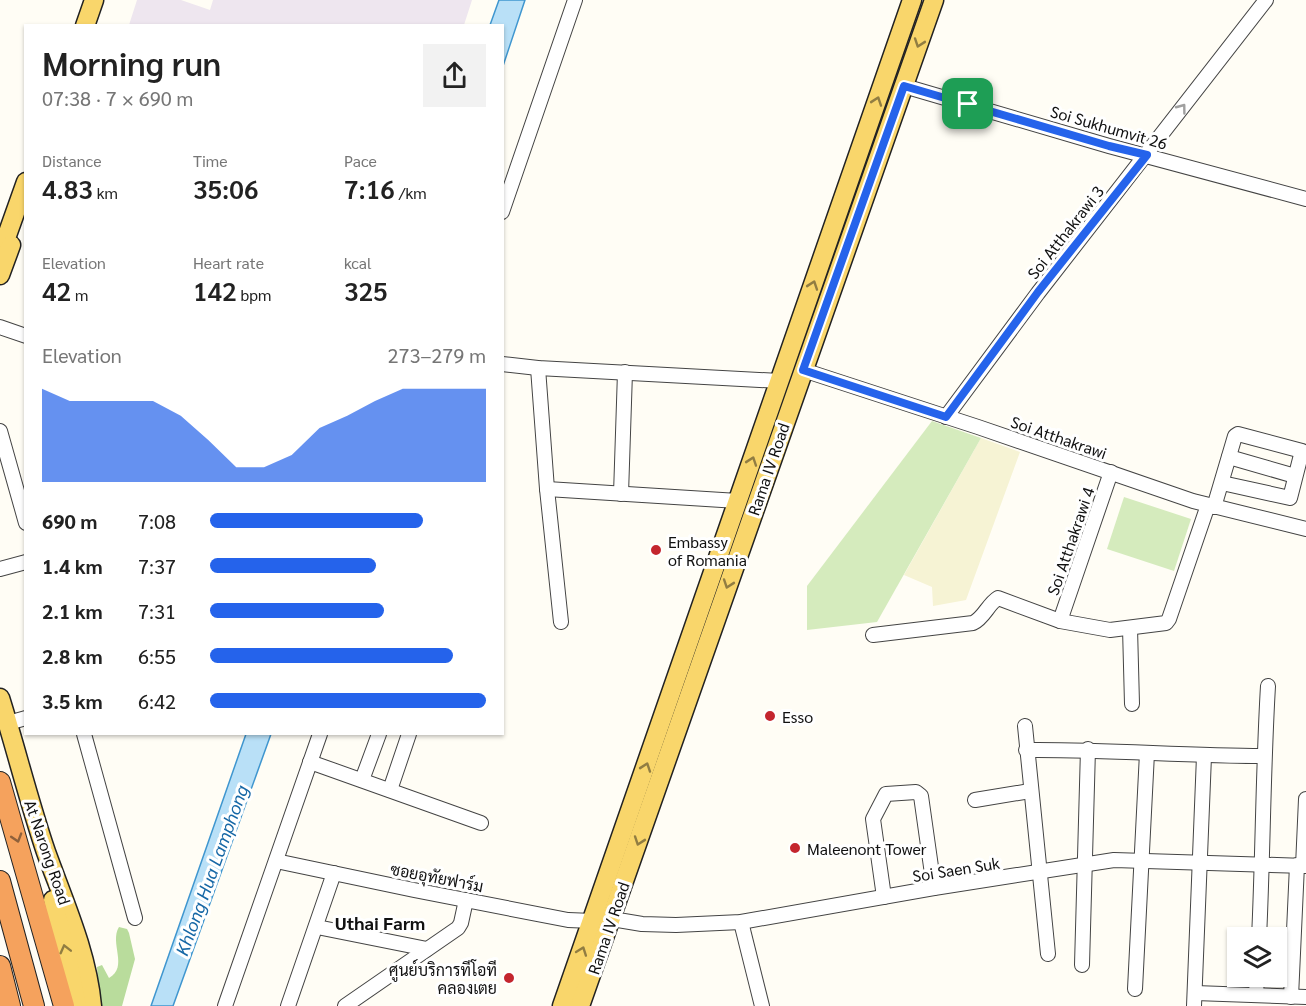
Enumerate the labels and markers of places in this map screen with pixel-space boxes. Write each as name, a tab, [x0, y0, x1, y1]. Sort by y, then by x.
pin	[942, 78, 993, 129]
place label: Embassy of Romania	[668, 531, 747, 570]
marker: Embassy of Romania	[649, 543, 663, 557]
place label: Esso	[782, 706, 813, 727]
marker: Esso	[763, 709, 777, 723]
place label: Maleenont Tower	[807, 838, 927, 859]
marker: Maleenont Tower	[788, 841, 802, 855]
place label: ศูนย์บริการทีโอที คลองเตย	[389, 958, 497, 998]
marker: ศูนย์บริการทีโอที คลองเตย	[502, 971, 516, 985]

